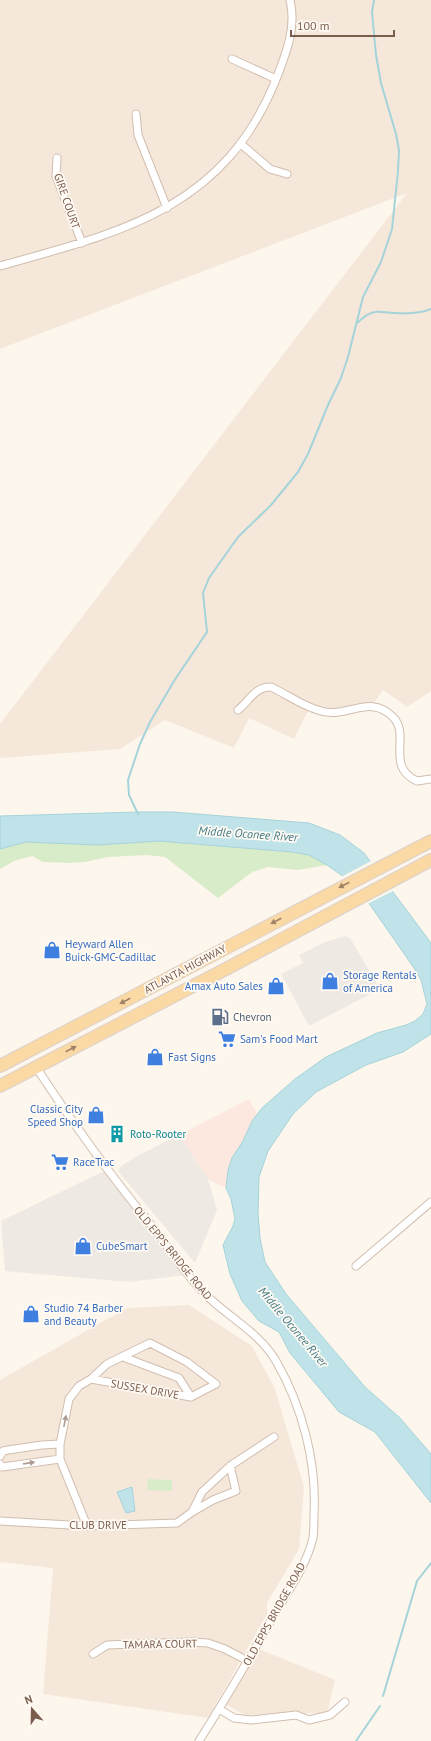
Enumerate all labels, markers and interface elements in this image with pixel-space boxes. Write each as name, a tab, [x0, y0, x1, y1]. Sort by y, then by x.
scale bar	[291, 12, 394, 38]
text: 100 m	[297, 18, 330, 33]
street label: GIRE COURT	[51, 171, 83, 231]
water label: Middle Oconee River	[198, 823, 299, 845]
one-way arrow	[338, 882, 350, 888]
one-way arrow	[271, 917, 282, 924]
place label: Heyward Allen Buick-GMC-Cadillac	[65, 937, 156, 964]
shop icon: Heyward Allen Buick-GMC-Cadillac	[42, 940, 62, 960]
street label: ATLANTA HIGHWAY	[142, 941, 229, 997]
place label: Storage Rentals of America	[343, 968, 417, 995]
shop icon: Storage Rentals of America	[320, 971, 340, 991]
shop icon: Amax Auto Sales	[266, 976, 286, 996]
place label: Amax Auto Sales	[185, 979, 263, 993]
one-way arrow	[119, 998, 130, 1005]
fuel station icon: Chevron	[210, 1007, 230, 1027]
place label: Chevron	[233, 1010, 272, 1024]
supermarket icon: Sam's Food Mart	[217, 1029, 237, 1049]
place label: Sam's Food Mart	[240, 1032, 318, 1046]
one-way arrow	[65, 1046, 76, 1052]
shop icon: Fast Signs	[145, 1047, 165, 1067]
place label: Fast Signs	[168, 1050, 216, 1064]
place label: Classic City Speed Shop	[28, 1102, 84, 1129]
shop icon: Classic City Speed Shop	[86, 1105, 106, 1125]
building icon: Roto-Rooter	[107, 1124, 127, 1144]
place label: Roto-Rooter	[130, 1127, 186, 1141]
supermarket icon: RaceTrac	[50, 1152, 70, 1172]
place label: RaceTrac	[73, 1155, 114, 1169]
street label: OLD EPPS BRIDGE ROAD	[131, 1203, 215, 1303]
shop icon: CubeSmart	[73, 1236, 93, 1256]
place label: CubeSmart	[96, 1239, 148, 1253]
water label: Middle Oconee River	[256, 1284, 332, 1371]
place label: Studio 74 Barber and Beauty	[44, 1301, 123, 1328]
shop icon: Studio 74 Barber and Beauty	[21, 1304, 41, 1324]
street label: SUSSEX DRIVE	[110, 1376, 180, 1402]
one-way arrow	[62, 1415, 68, 1427]
one-way arrow	[23, 1460, 35, 1466]
street label: CLUB DRIVE	[69, 1518, 127, 1532]
street label: OLD EPPS BRIDGE ROAD	[240, 1560, 308, 1668]
street label: TAMARA COURT	[122, 1636, 198, 1652]
north arrow	[12, 1689, 52, 1729]
text: N	[23, 1692, 34, 1707]

